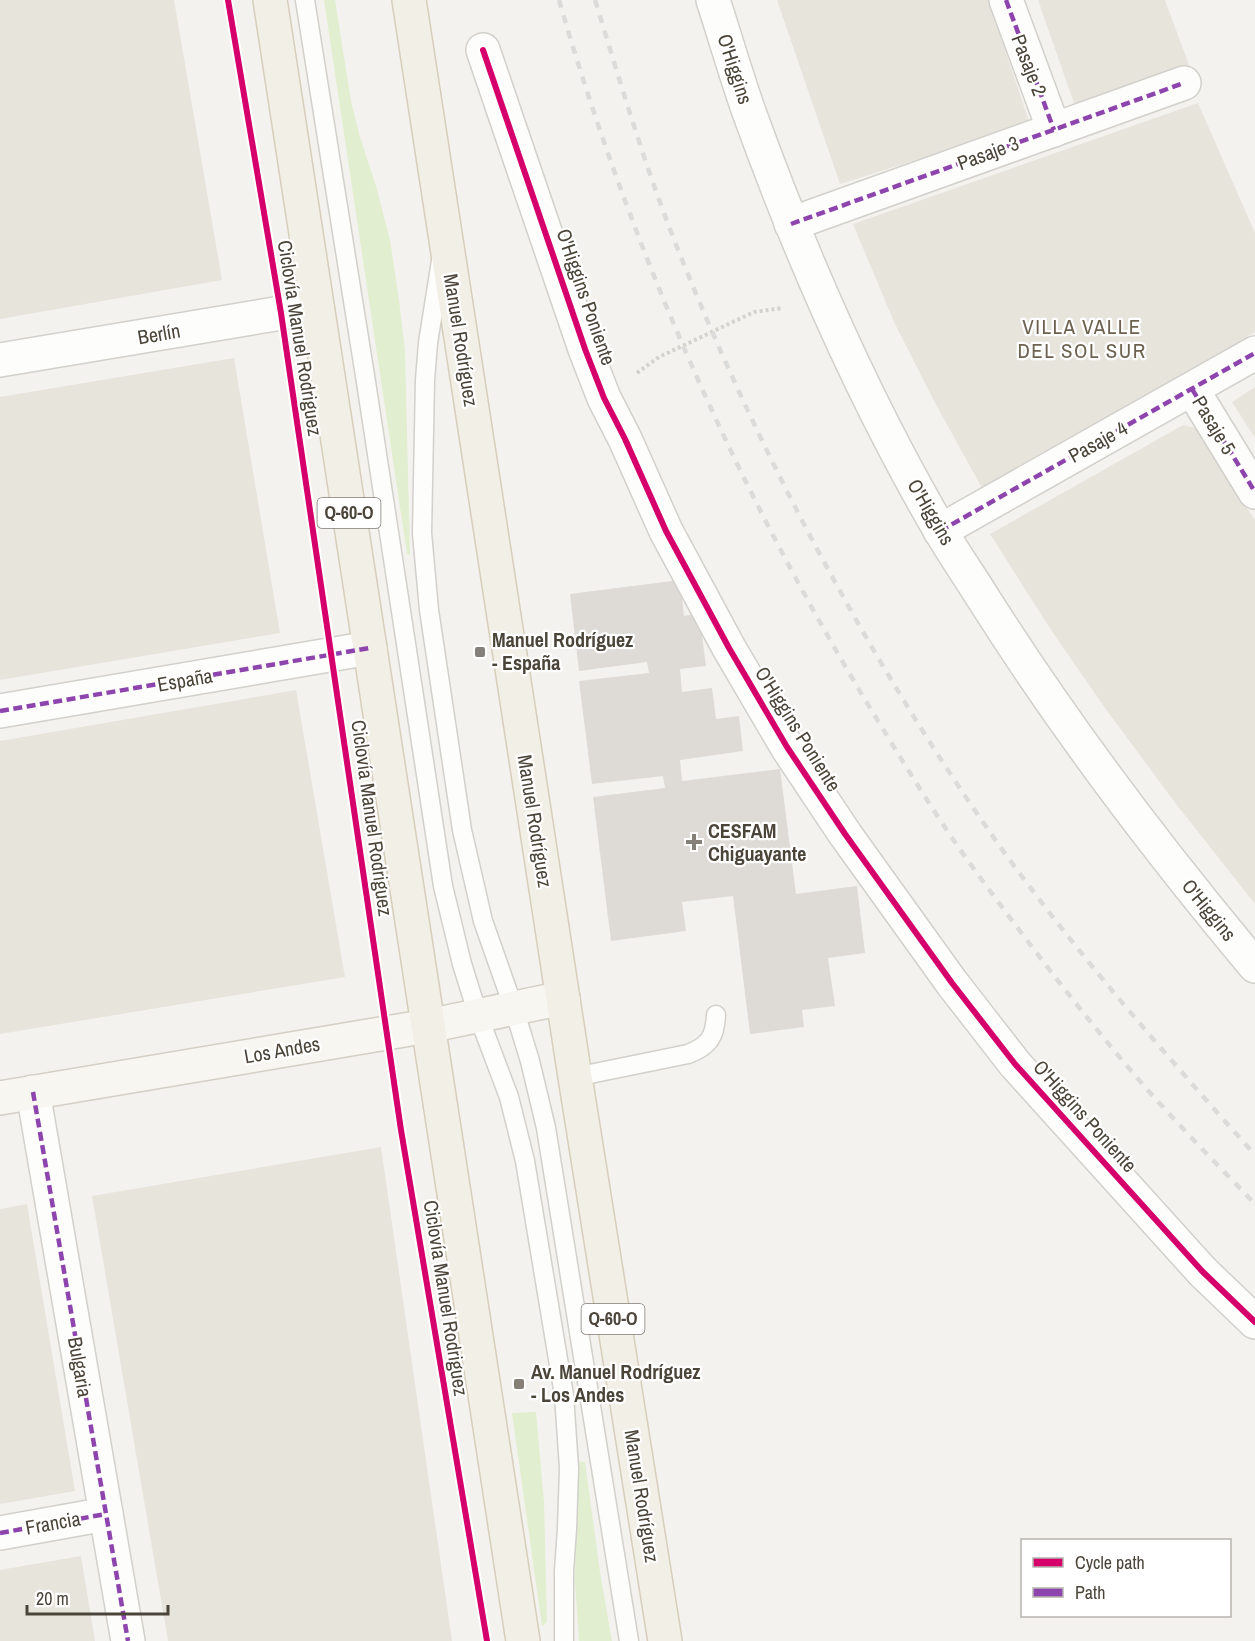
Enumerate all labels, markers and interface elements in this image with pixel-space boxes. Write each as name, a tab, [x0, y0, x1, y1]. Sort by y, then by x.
street label: O'Higgins	[711, 30, 760, 107]
street label: Pasaje 2	[1005, 30, 1054, 99]
street label: Pasaje 3	[953, 129, 1022, 176]
street label: O'Higgins Poniente	[550, 225, 622, 369]
street label: Ciclovía Manuel Rodriguez	[272, 238, 329, 438]
street label: Manuel Rodríguez	[438, 272, 485, 408]
district label: VILLA VALLE DEL SOL SUR	[1017, 312, 1147, 365]
street label: Berlín	[135, 316, 182, 351]
street label: Pasaje 5	[1186, 390, 1242, 459]
street label: Pasaje 4	[1063, 414, 1132, 469]
street label: O'Higgins	[902, 474, 961, 550]
road number: Q-60-O	[318, 498, 380, 528]
place label: Manuel Rodríguez - España	[492, 626, 633, 676]
marker: Manuel Rodríguez - España	[473, 645, 487, 659]
street label: España	[155, 661, 215, 698]
street label: O'Higgins Poniente	[749, 661, 848, 796]
street label: Ciclovía Manuel Rodriguez	[345, 718, 400, 918]
street label: Manuel Rodríguez	[512, 753, 559, 889]
place label: CESFAM Chiguayante	[708, 817, 806, 867]
marker: CESFAM Chiguayante	[685, 833, 703, 851]
street label: O'Higgins	[1176, 873, 1243, 946]
street label: Los Andes	[242, 1030, 322, 1069]
street label: O'Higgins Poniente	[1028, 1054, 1143, 1178]
street label: Ciclovía Manuel Rodriguez	[418, 1198, 475, 1398]
road number: Q-60-O	[582, 1304, 644, 1334]
street label: Bulgaria	[62, 1334, 99, 1399]
place label: Av. Manuel Rodríguez - Los Andes	[531, 1358, 701, 1408]
marker: Av. Manuel Rodríguez - Los Andes	[512, 1377, 526, 1391]
street label: Manuel Rodríguez	[619, 1428, 666, 1564]
street label: Francia	[23, 1504, 83, 1541]
legend	[1021, 1539, 1231, 1617]
text: Cycle path	[1075, 1550, 1145, 1575]
scale bar	[27, 1578, 168, 1616]
text: Path	[1075, 1580, 1105, 1605]
text: 20 m	[36, 1586, 69, 1611]

